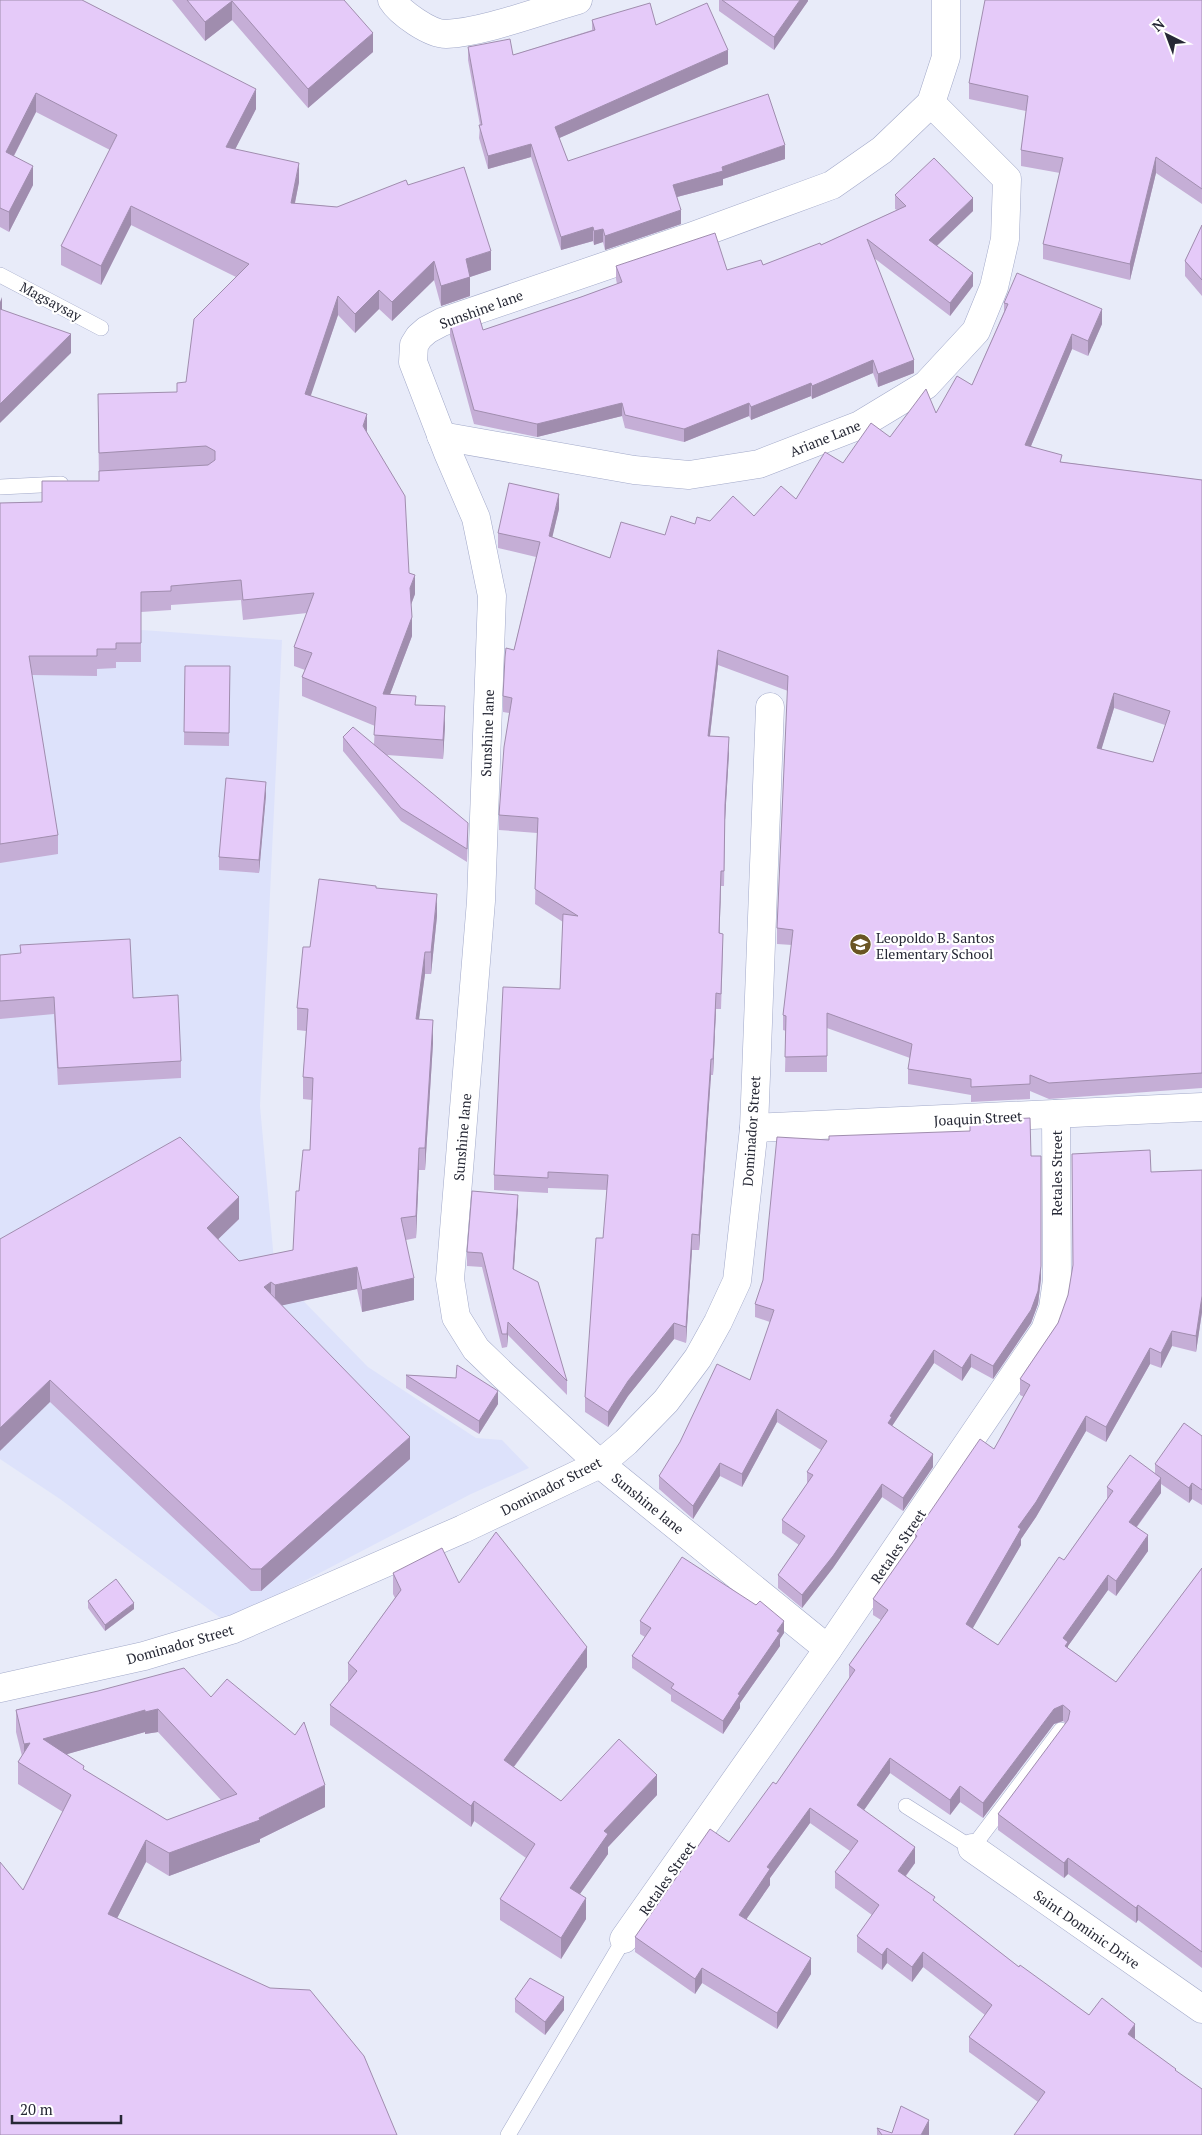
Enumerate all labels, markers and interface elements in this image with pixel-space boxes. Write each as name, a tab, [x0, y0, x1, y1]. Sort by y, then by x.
north arrow	[1142, 10, 1192, 60]
text: N	[1148, 14, 1169, 36]
street label: Magsaysay	[17, 277, 86, 326]
street label: Sunshine lane	[437, 285, 525, 333]
street label: Ariane Lane	[787, 415, 863, 461]
street label: Sunshine lane	[476, 689, 498, 777]
place label: Leopoldo B. Santos Elementary School	[876, 928, 995, 963]
school or university icon: Leopoldo B. Santos Elementary School	[848, 933, 872, 957]
street label: Dominador Street	[738, 1074, 764, 1187]
street label: Sunshine lane	[449, 1092, 475, 1182]
street label: Joaquin Street	[933, 1106, 1024, 1130]
street label: Retales Street	[1047, 1129, 1066, 1216]
street label: Dominador Street	[497, 1452, 605, 1520]
street label: Sunshine lane	[608, 1468, 688, 1538]
street label: Retales Street	[866, 1504, 930, 1587]
street label: Dominador Street	[124, 1619, 237, 1668]
street label: Retales Street	[635, 1837, 700, 1919]
street label: Saint Dominic Drive	[1030, 1885, 1144, 1973]
scale bar	[12, 2092, 121, 2124]
text: 20 m	[20, 2099, 53, 2119]

